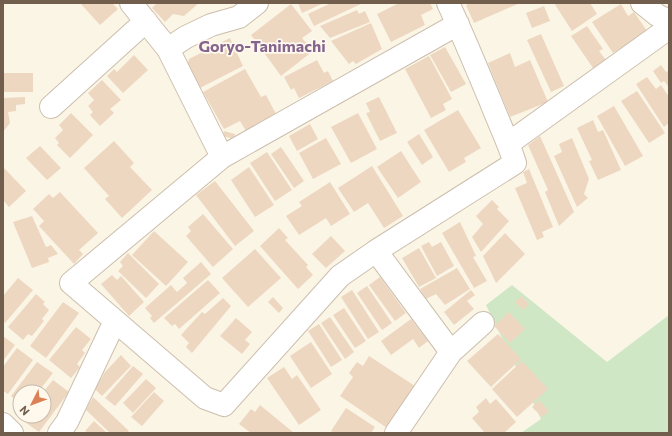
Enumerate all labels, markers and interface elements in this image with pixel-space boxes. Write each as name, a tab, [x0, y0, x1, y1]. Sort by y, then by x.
district label: Goryo-Tanimachi	[198, 36, 326, 55]
north arrow	[12, 384, 52, 424]
text: N	[17, 404, 32, 418]

